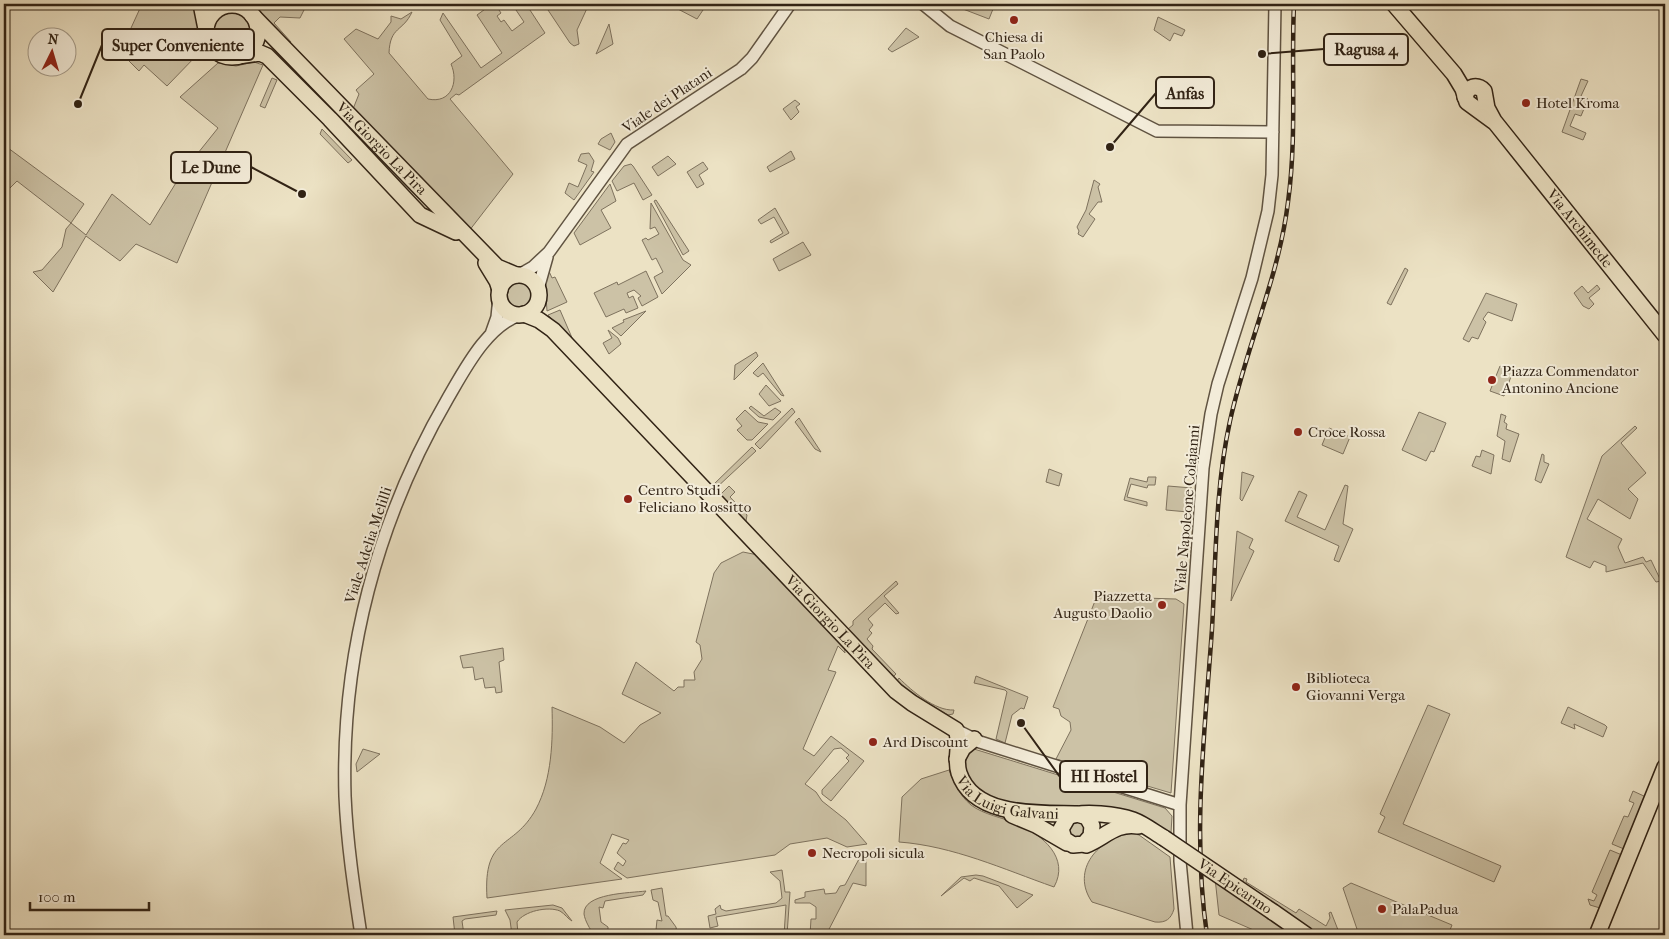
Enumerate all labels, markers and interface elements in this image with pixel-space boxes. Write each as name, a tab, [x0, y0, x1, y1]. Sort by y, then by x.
marker: Chiesa di San Paolo	[1008, 14, 1020, 26]
north arrow	[28, 28, 78, 78]
place label: Chiesa di San Paolo	[983, 28, 1045, 63]
callout: Super Conveniente	[102, 29, 254, 60]
text: N	[47, 31, 59, 49]
callout: Ragusa 4	[1324, 34, 1408, 65]
text: Super Conveniente	[112, 36, 244, 56]
text: Ragusa 4	[1334, 40, 1399, 60]
street label: Viale dei Platani	[618, 63, 716, 137]
callout: Anfas	[1156, 77, 1214, 108]
text: Anfas	[1165, 84, 1204, 103]
place label: Hotel Kroma	[1536, 94, 1620, 112]
street label: Via Giorgio La Pira	[332, 97, 432, 199]
marker: Hotel Kroma	[1520, 97, 1532, 109]
callout: Le Dune	[171, 152, 251, 183]
text: Le Dune	[181, 158, 241, 177]
street label: Via Archimede	[1542, 185, 1617, 272]
place label: Piazza Commendator Antonino Ancione	[1501, 362, 1639, 397]
marker: Piazza Commendator Antonino Ancione	[1486, 374, 1498, 386]
place label: Croce Rossa	[1308, 423, 1387, 441]
street label: Viale Napoleone Colajanni	[1171, 424, 1203, 595]
marker: Croce Rossa	[1292, 426, 1304, 438]
place label: Centro Studi Feliciano Rossitto	[638, 481, 752, 516]
street label: Viale Adelia Melilli	[340, 484, 396, 607]
marker: Centro Studi Feliciano Rossitto	[622, 493, 634, 505]
street label: Via Giorgio La Pira	[781, 571, 880, 673]
place label: Piazzetta Augusto Daolio	[1053, 587, 1153, 622]
marker: Piazzetta Augusto Daolio	[1156, 599, 1168, 611]
place label: Biblioteca Giovanni Verga	[1306, 669, 1406, 704]
marker: Biblioteca Giovanni Verga	[1290, 681, 1302, 693]
place label: Ard Discount	[882, 733, 969, 751]
marker: Ard Discount	[867, 736, 879, 748]
callout: HI Hostel	[1060, 761, 1147, 792]
text: HI Hostel	[1071, 767, 1138, 786]
street label: Via Luigi Galvani	[952, 772, 1059, 823]
place label: Necropoli sicula	[822, 844, 926, 862]
marker: Necropoli sicula	[806, 847, 818, 859]
street label: Via Epicarmo	[1194, 854, 1276, 918]
scale bar	[30, 879, 149, 911]
text: 100 m	[38, 888, 76, 906]
place label: PalaPadua	[1392, 900, 1459, 918]
marker: PalaPadua	[1376, 903, 1388, 915]

